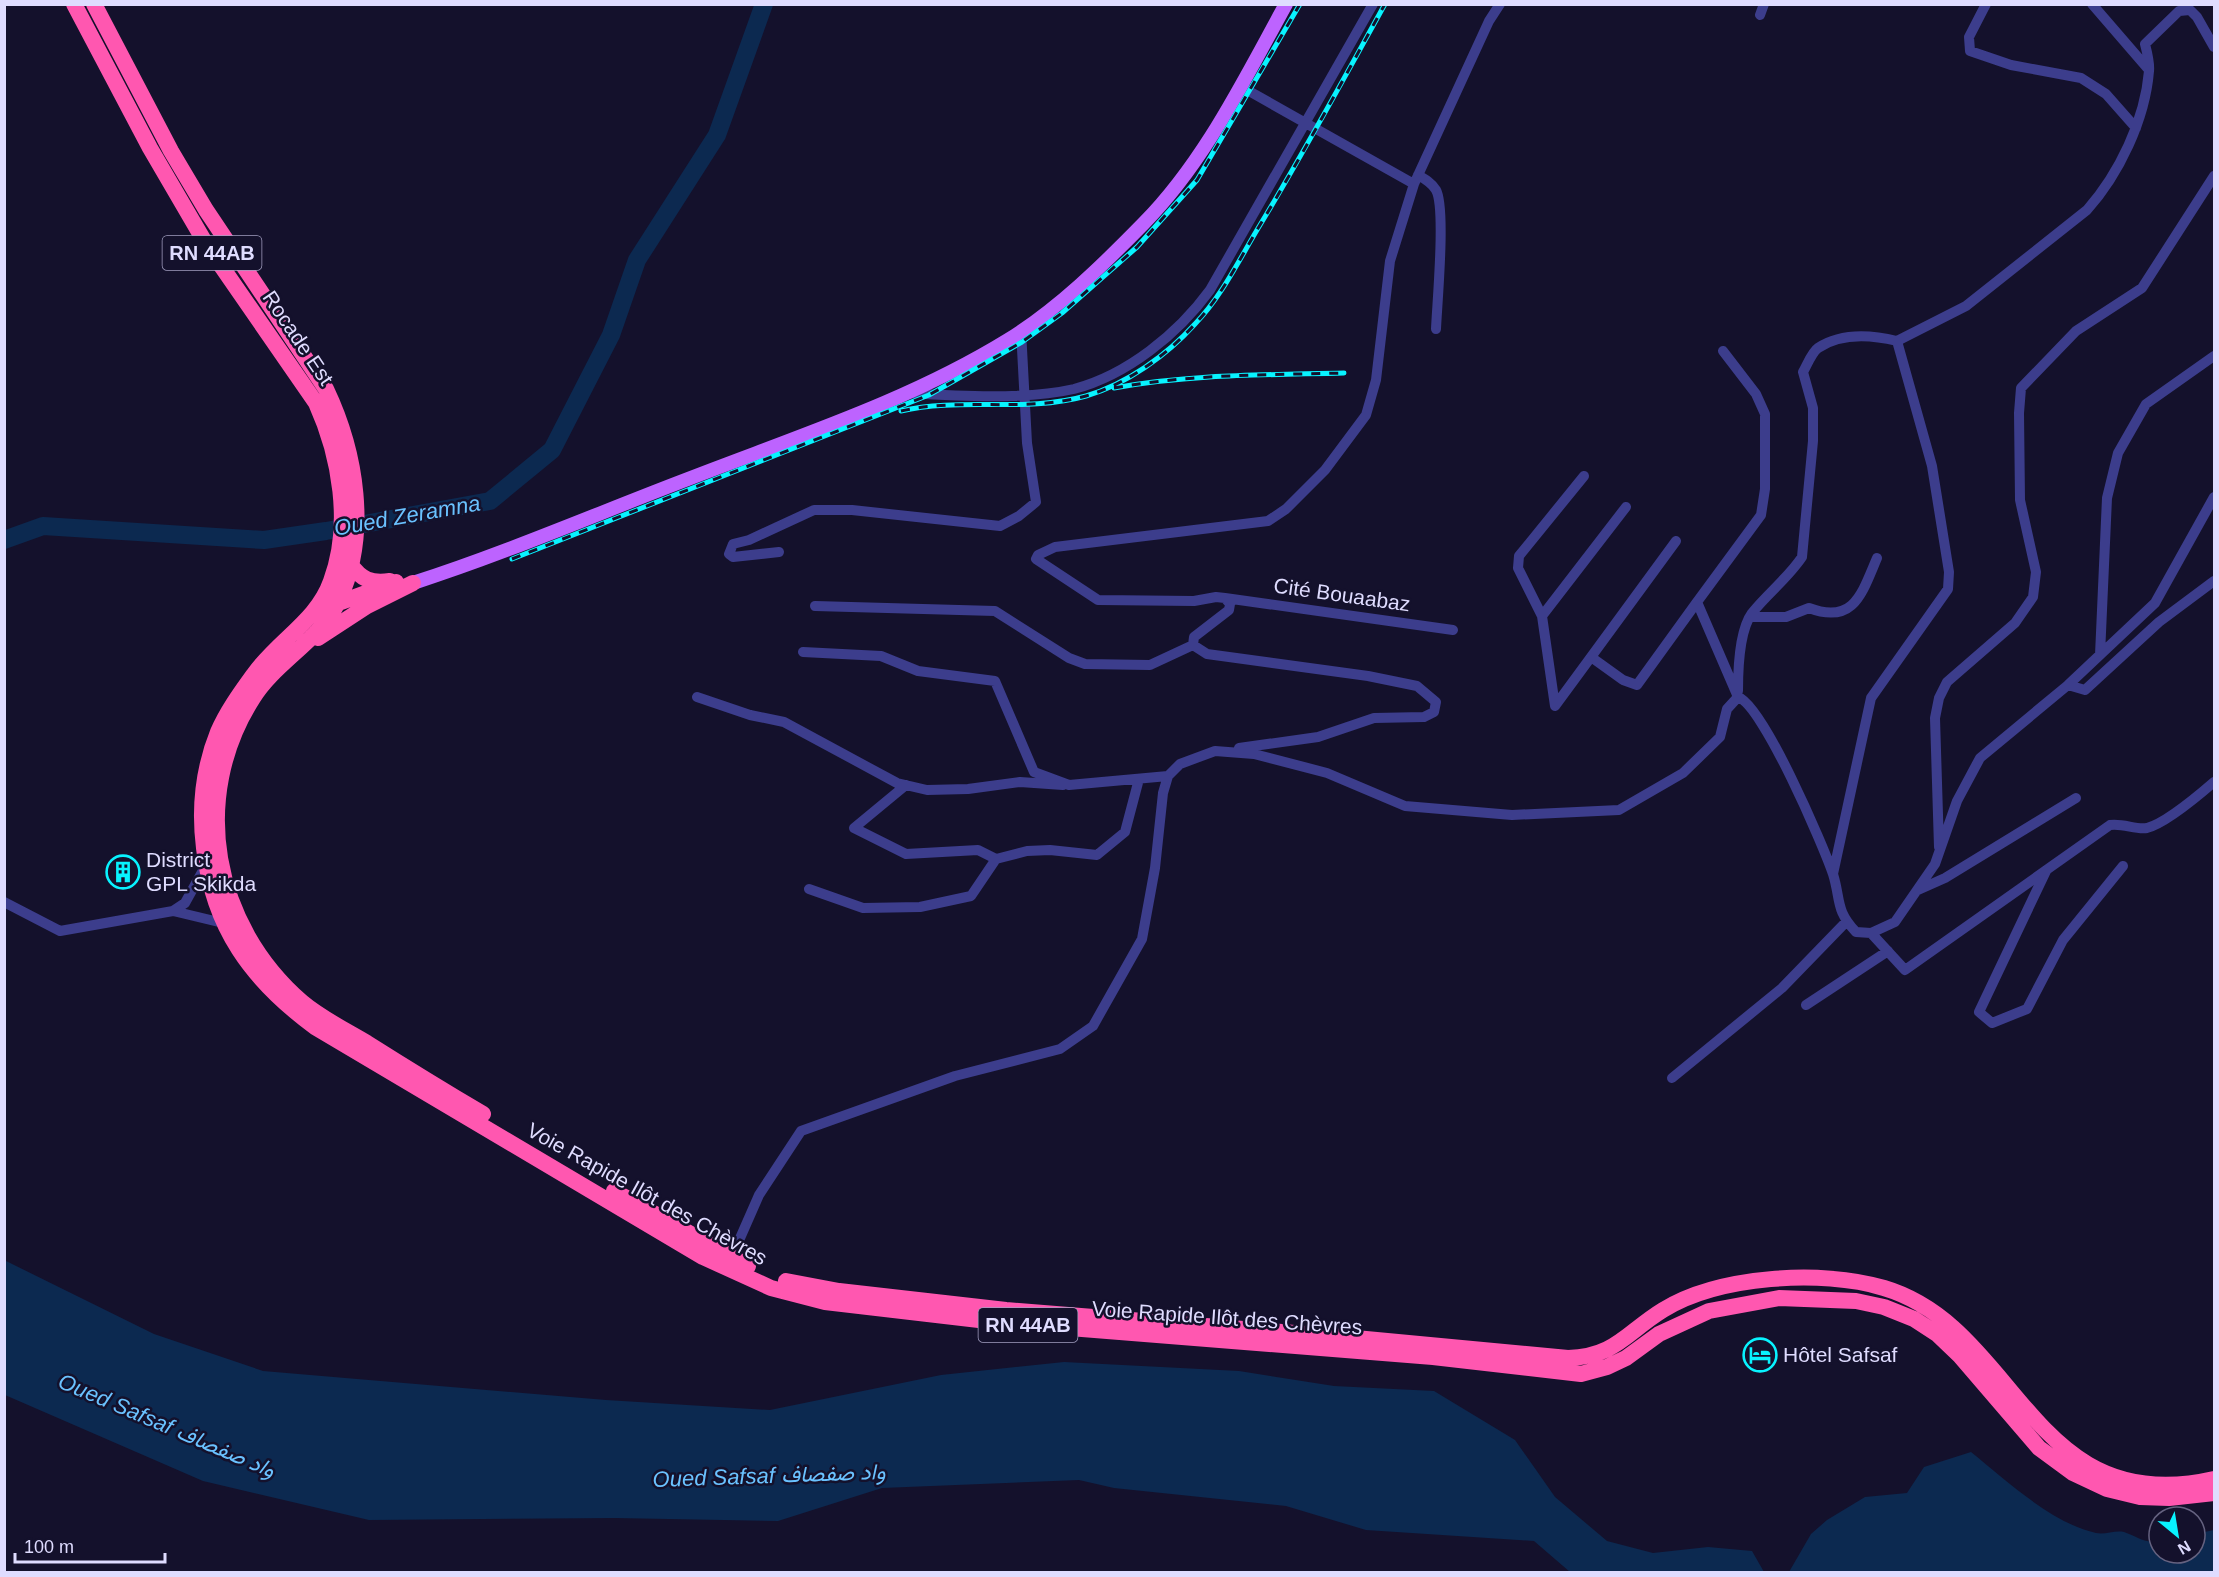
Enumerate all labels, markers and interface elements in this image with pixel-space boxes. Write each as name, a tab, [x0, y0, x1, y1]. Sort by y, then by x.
road number: RN 44AB	[162, 236, 262, 270]
street label: Rocade Est	[259, 286, 338, 389]
water label: Oued Zeramna	[332, 490, 482, 541]
street label: Cité Bouaabaz	[1272, 574, 1412, 615]
place label: District GPL Skikda	[146, 848, 256, 895]
building icon: District GPL Skikda	[105, 854, 141, 890]
street label: Voie Rapide Ilôt des Chèvres	[523, 1118, 771, 1269]
street label: Voie Rapide Ilôt des Chèvres	[1091, 1297, 1363, 1338]
road number: RN 44AB	[978, 1308, 1078, 1342]
hotel icon: Hôtel Safsaf	[1742, 1337, 1778, 1373]
place label: Hôtel Safsaf	[1783, 1343, 1898, 1366]
water label: Oued Safsaf واد صفصاف	[54, 1368, 279, 1484]
water label: Oued Safsaf واد صفصاف	[652, 1459, 886, 1493]
north arrow	[2147, 1505, 2207, 1565]
scale bar	[15, 1526, 165, 1564]
text: 100 m	[24, 1537, 74, 1557]
text: N	[2175, 1537, 2194, 1558]

